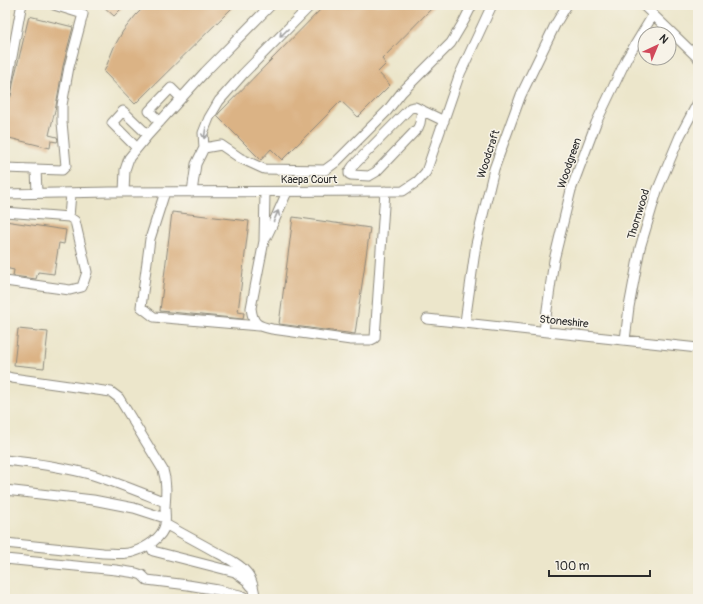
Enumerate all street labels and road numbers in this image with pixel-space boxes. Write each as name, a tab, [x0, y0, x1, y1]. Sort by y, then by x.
street label: Woodcraft	[475, 128, 503, 180]
street label: Woodgreen	[555, 136, 584, 190]
street label: Kaepa Court	[281, 173, 338, 186]
street label: Thornwood	[625, 187, 652, 241]
street label: Stoneshire	[539, 312, 590, 331]

